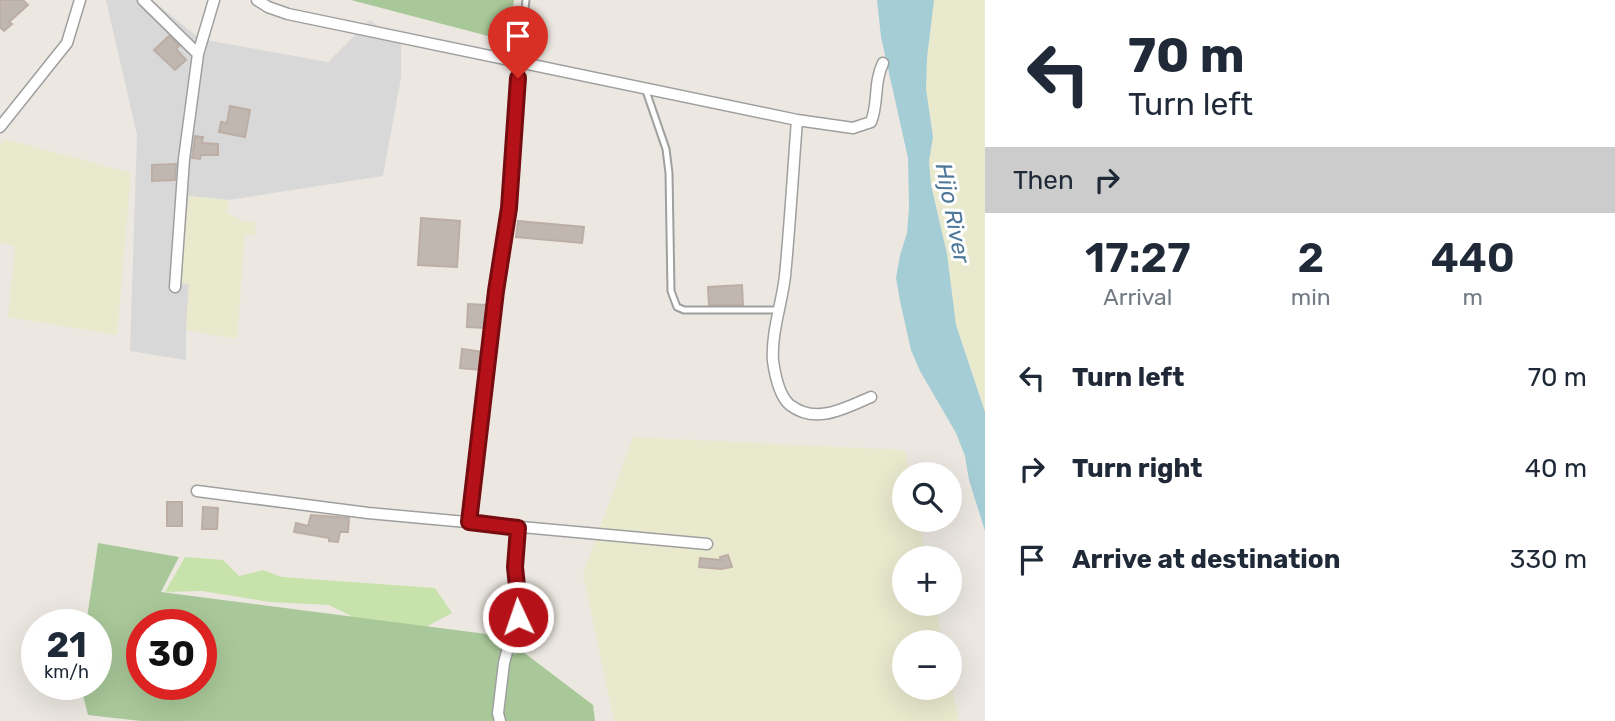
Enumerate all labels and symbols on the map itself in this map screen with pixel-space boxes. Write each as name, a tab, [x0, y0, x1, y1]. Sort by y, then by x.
pin	[488, 6, 548, 78]
water label: Hijo River	[930, 161, 977, 267]
position arrow	[481, 580, 555, 654]
speed limit sign: 30	[126, 609, 217, 700]

